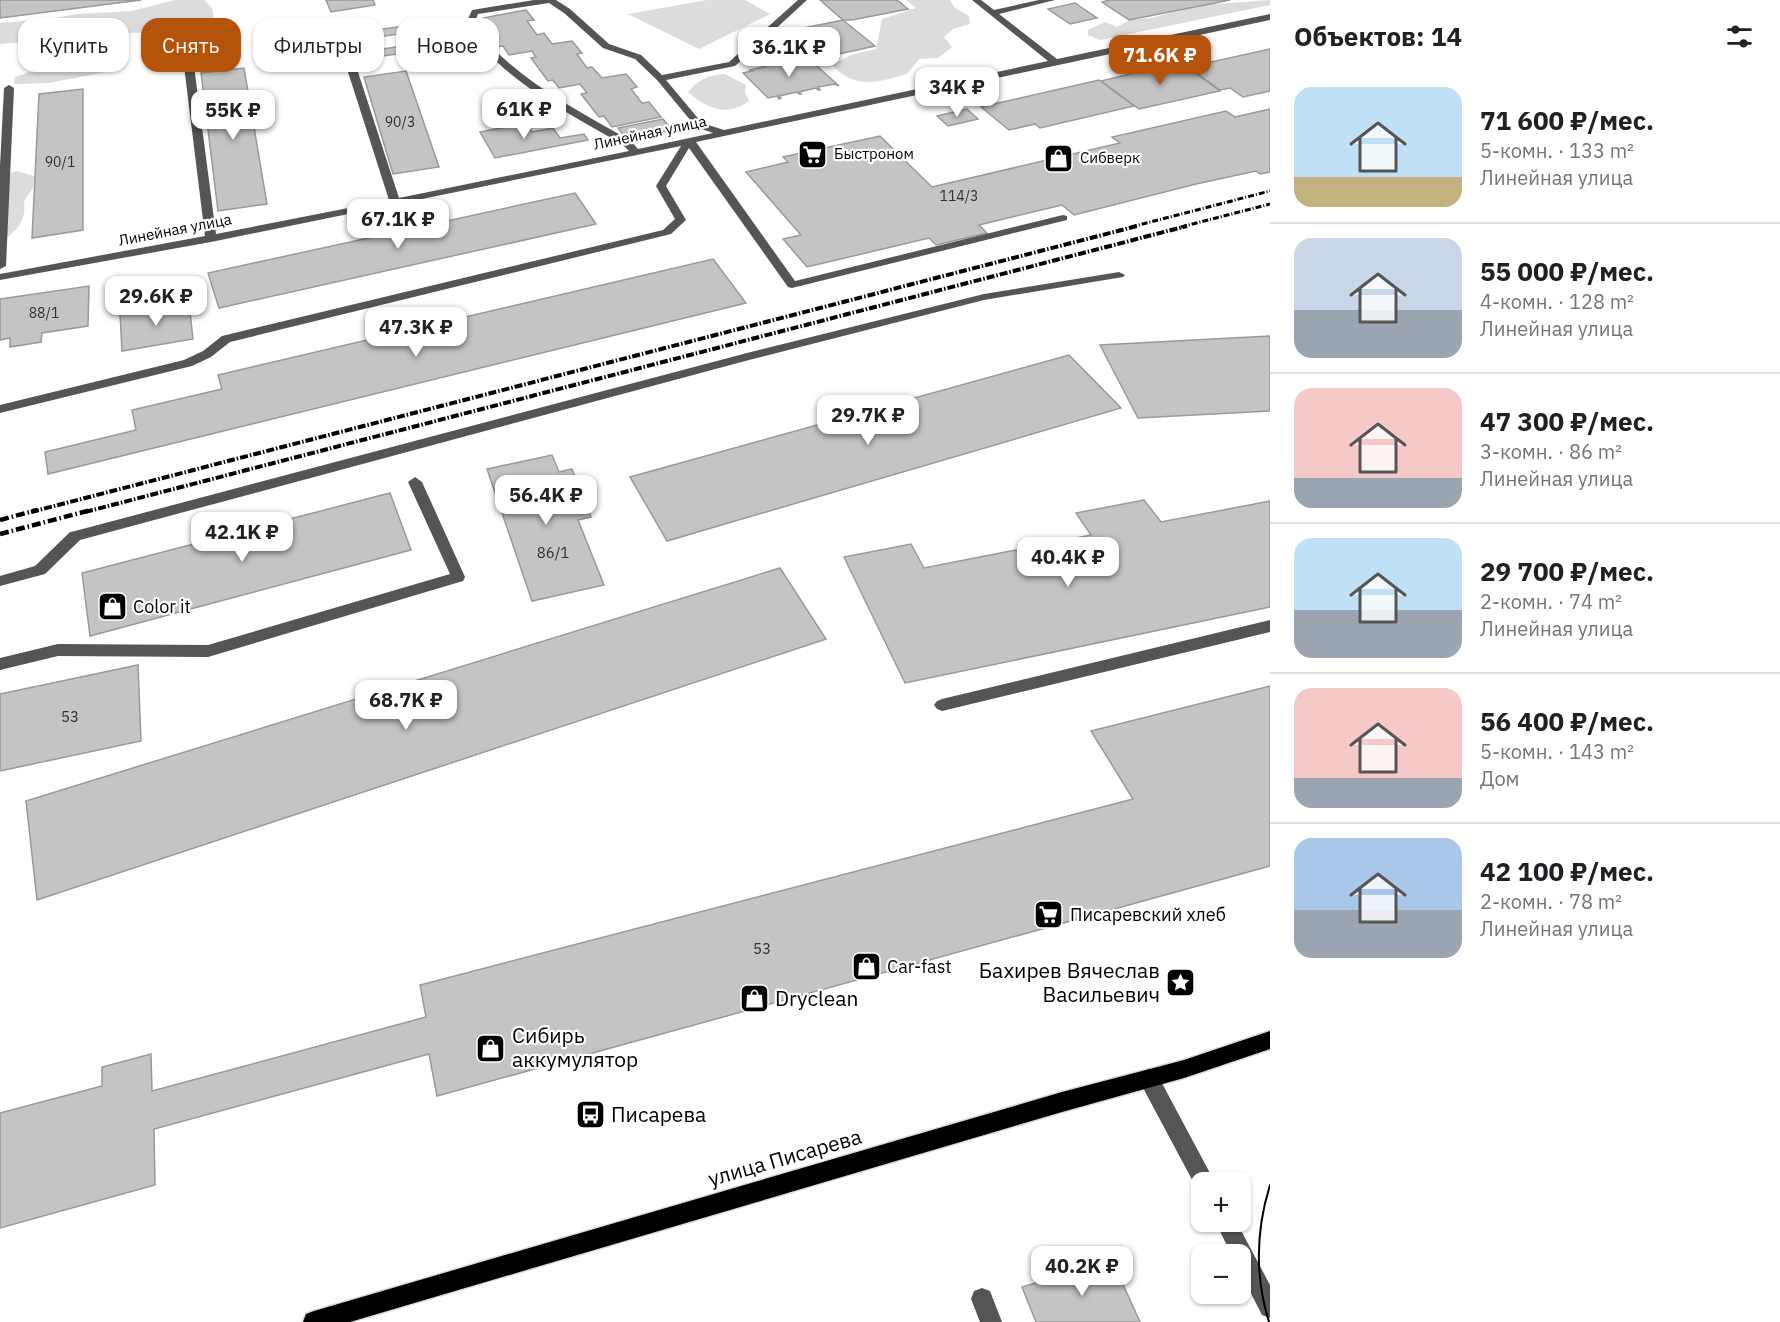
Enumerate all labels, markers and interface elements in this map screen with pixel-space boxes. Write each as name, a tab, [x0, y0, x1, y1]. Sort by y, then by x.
chip: Купить	[18, 18, 129, 72]
chip: Снять	[141, 18, 241, 72]
chip: Фильтры	[253, 18, 384, 72]
chip: Новое	[396, 18, 499, 72]
text: Объектов: 14	[1294, 19, 1462, 53]
icon: filters	[1723, 20, 1756, 53]
pin: 36.1K ₽	[734, 27, 844, 78]
text: 36.1K ₽	[752, 33, 826, 60]
pin: 71.6K ₽	[1105, 35, 1215, 86]
text: 71.6K ₽	[1123, 41, 1197, 68]
pin: 34K ₽	[915, 67, 999, 118]
text: 34K ₽	[929, 73, 985, 100]
pin: 61K ₽	[482, 89, 566, 140]
pin: 55K ₽	[191, 90, 275, 141]
text: 61K ₽	[496, 95, 552, 122]
text: 55K ₽	[205, 96, 261, 123]
text: 71 600 ₽/мес.	[1480, 103, 1654, 137]
street label: Линейная улица	[592, 111, 708, 154]
icon: home	[1342, 111, 1414, 183]
house number: 90/3	[385, 113, 415, 131]
text: 5-комн. · 133 m²	[1480, 137, 1634, 164]
supermarket icon: Быстроном	[797, 138, 829, 170]
shop icon: Сибверк	[1043, 142, 1075, 174]
place label: Быстроном	[834, 144, 914, 163]
place label: Сибверк	[1080, 148, 1140, 167]
house number: 90/1	[45, 153, 75, 171]
text: Линейная улица	[1480, 164, 1633, 191]
house number: 114/3	[940, 187, 978, 205]
pin: 67.1K ₽	[343, 199, 453, 250]
text: 67.1K ₽	[361, 205, 435, 232]
street label: Линейная улица	[117, 209, 233, 250]
text: 55 000 ₽/мес.	[1480, 254, 1654, 288]
icon: home	[1342, 262, 1414, 334]
pin: 29.6K ₽	[101, 276, 211, 327]
text: 29.6K ₽	[119, 282, 193, 309]
text: 4-комн. · 128 m²	[1480, 288, 1634, 315]
house number: 88/1	[29, 304, 59, 322]
pin: 47.3K ₽	[361, 307, 471, 358]
text: 47.3K ₽	[379, 313, 453, 340]
text: Линейная улица	[1480, 315, 1633, 342]
pin: 29.7K ₽	[813, 395, 923, 446]
text: 29.7K ₽	[831, 401, 905, 428]
text: 47 300 ₽/мес.	[1480, 404, 1654, 438]
icon: home	[1342, 412, 1414, 484]
text: 3-комн. · 86 m²	[1480, 438, 1622, 465]
text: Линейная улица	[1480, 465, 1633, 492]
pin: 56.4K ₽	[491, 475, 601, 526]
text: 56.4K ₽	[509, 481, 583, 508]
pin: 42.1K ₽	[187, 512, 297, 563]
text: 42.1K ₽	[205, 518, 279, 545]
pin: 40.4K ₽	[1013, 537, 1123, 588]
house number: 86/1	[537, 543, 569, 562]
text: 40.4K ₽	[1031, 543, 1105, 570]
text: 29 700 ₽/мес.	[1480, 554, 1654, 588]
icon: home	[1342, 562, 1414, 634]
text: 2-комн. · 74 m²	[1480, 588, 1622, 615]
shop icon: Color it	[96, 591, 128, 623]
place label: Color it	[133, 595, 191, 618]
text: Линейная улица	[1480, 615, 1633, 642]
pin: 68.7K ₽	[351, 680, 461, 731]
text: 68.7K ₽	[369, 686, 443, 713]
text: 56 400 ₽/мес.	[1480, 704, 1654, 738]
house number: 53	[61, 707, 79, 726]
icon: home	[1342, 712, 1414, 784]
text: 5-комн. · 143 m²	[1480, 738, 1634, 765]
text: Дом	[1480, 765, 1520, 792]
text: 42 100 ₽/мес.	[1480, 854, 1654, 888]
icon: home	[1342, 862, 1414, 934]
text: 2-комн. · 78 m²	[1480, 888, 1622, 915]
supermarket icon: Писаревский хлеб	[1033, 899, 1065, 931]
place label: Писаревский хлеб	[1070, 903, 1226, 926]
text: Линейная улица	[1480, 915, 1633, 942]
house number: 53	[753, 939, 771, 958]
shop icon: Car-fast	[850, 951, 882, 983]
place label: Car-fast	[887, 955, 952, 978]
place label: Бахирев Вячеслав Васильевич	[979, 956, 1160, 1008]
place icon: Бахирев Вячеслав Васильевич	[1165, 967, 1197, 999]
shop icon: Dryclean	[738, 983, 770, 1015]
place label: Dryclean	[775, 984, 858, 1012]
place label: Сибирь аккумулятор	[512, 1021, 638, 1073]
shop icon: Сибирь аккумулятор	[475, 1032, 507, 1064]
bus stop icon: Писарева	[574, 1099, 606, 1131]
place label: Писарева	[611, 1100, 706, 1128]
street label: улица Писарева	[705, 1122, 865, 1192]
map controls	[1191, 1172, 1251, 1304]
button: +	[1191, 1172, 1251, 1232]
button: −	[1191, 1244, 1251, 1304]
pin: 40.2K ₽	[1027, 1246, 1137, 1297]
text: 40.2K ₽	[1045, 1252, 1119, 1279]

